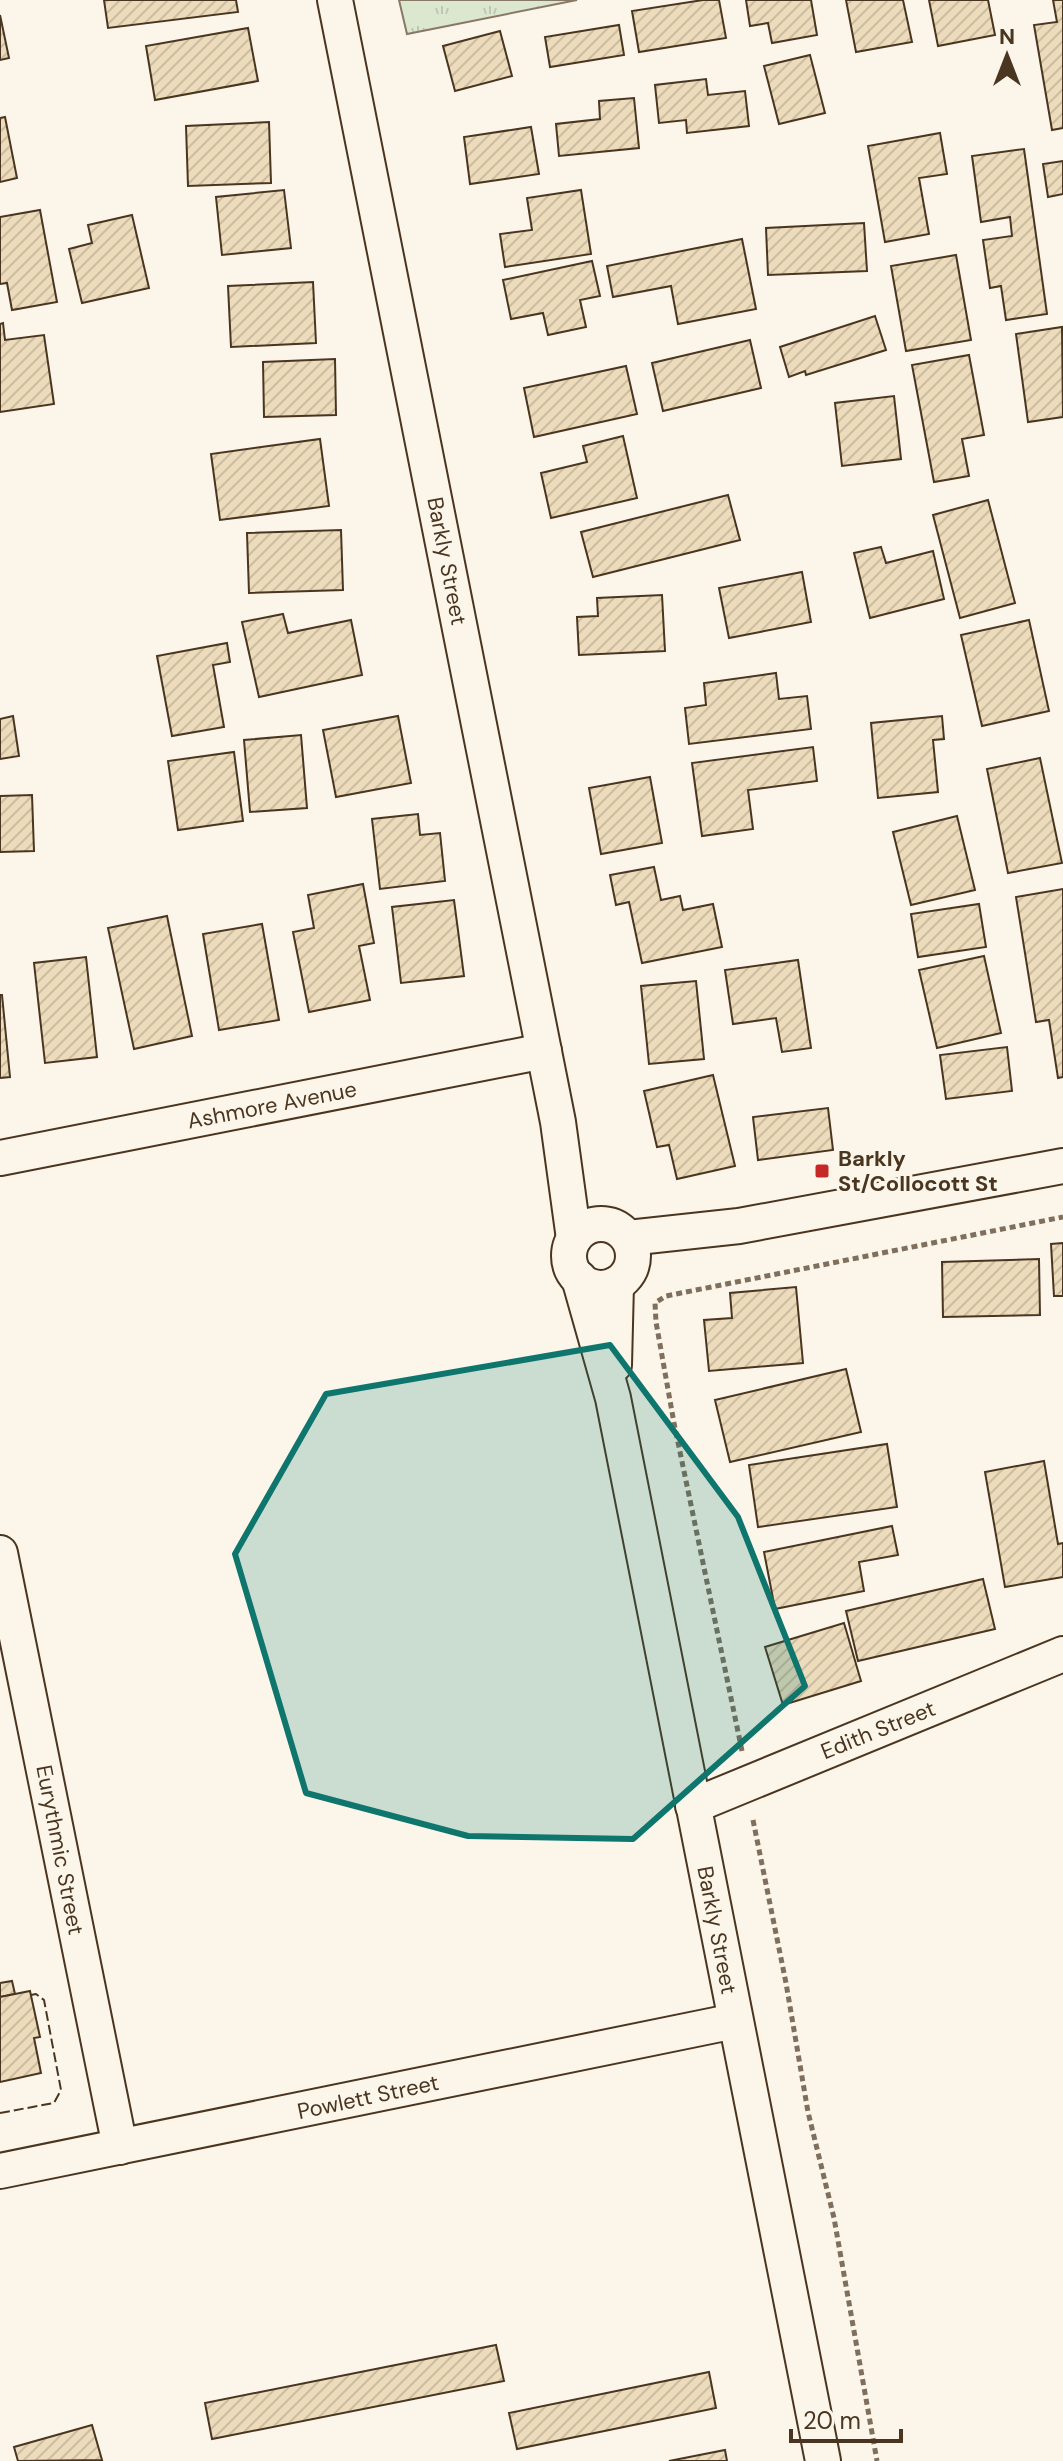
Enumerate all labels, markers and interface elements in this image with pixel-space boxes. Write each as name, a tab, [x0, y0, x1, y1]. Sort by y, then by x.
north arrow	[967, 16, 1047, 96]
text: N	[999, 22, 1015, 51]
street label: Barkly Street	[420, 495, 474, 627]
street label: Ashmore Avenue	[185, 1074, 359, 1136]
place label: Barkly St/Collocott St	[838, 1144, 998, 1198]
marker: Barkly St/Collocott St	[813, 1162, 831, 1180]
street label: Edith Street	[816, 1694, 940, 1766]
street label: Eurythmic Street	[29, 1763, 91, 1937]
street label: Barkly Street	[690, 1864, 744, 1996]
street label: Powlett Street	[295, 2068, 441, 2126]
scale bar	[791, 2393, 901, 2443]
text: 20 m	[803, 2405, 861, 2436]

